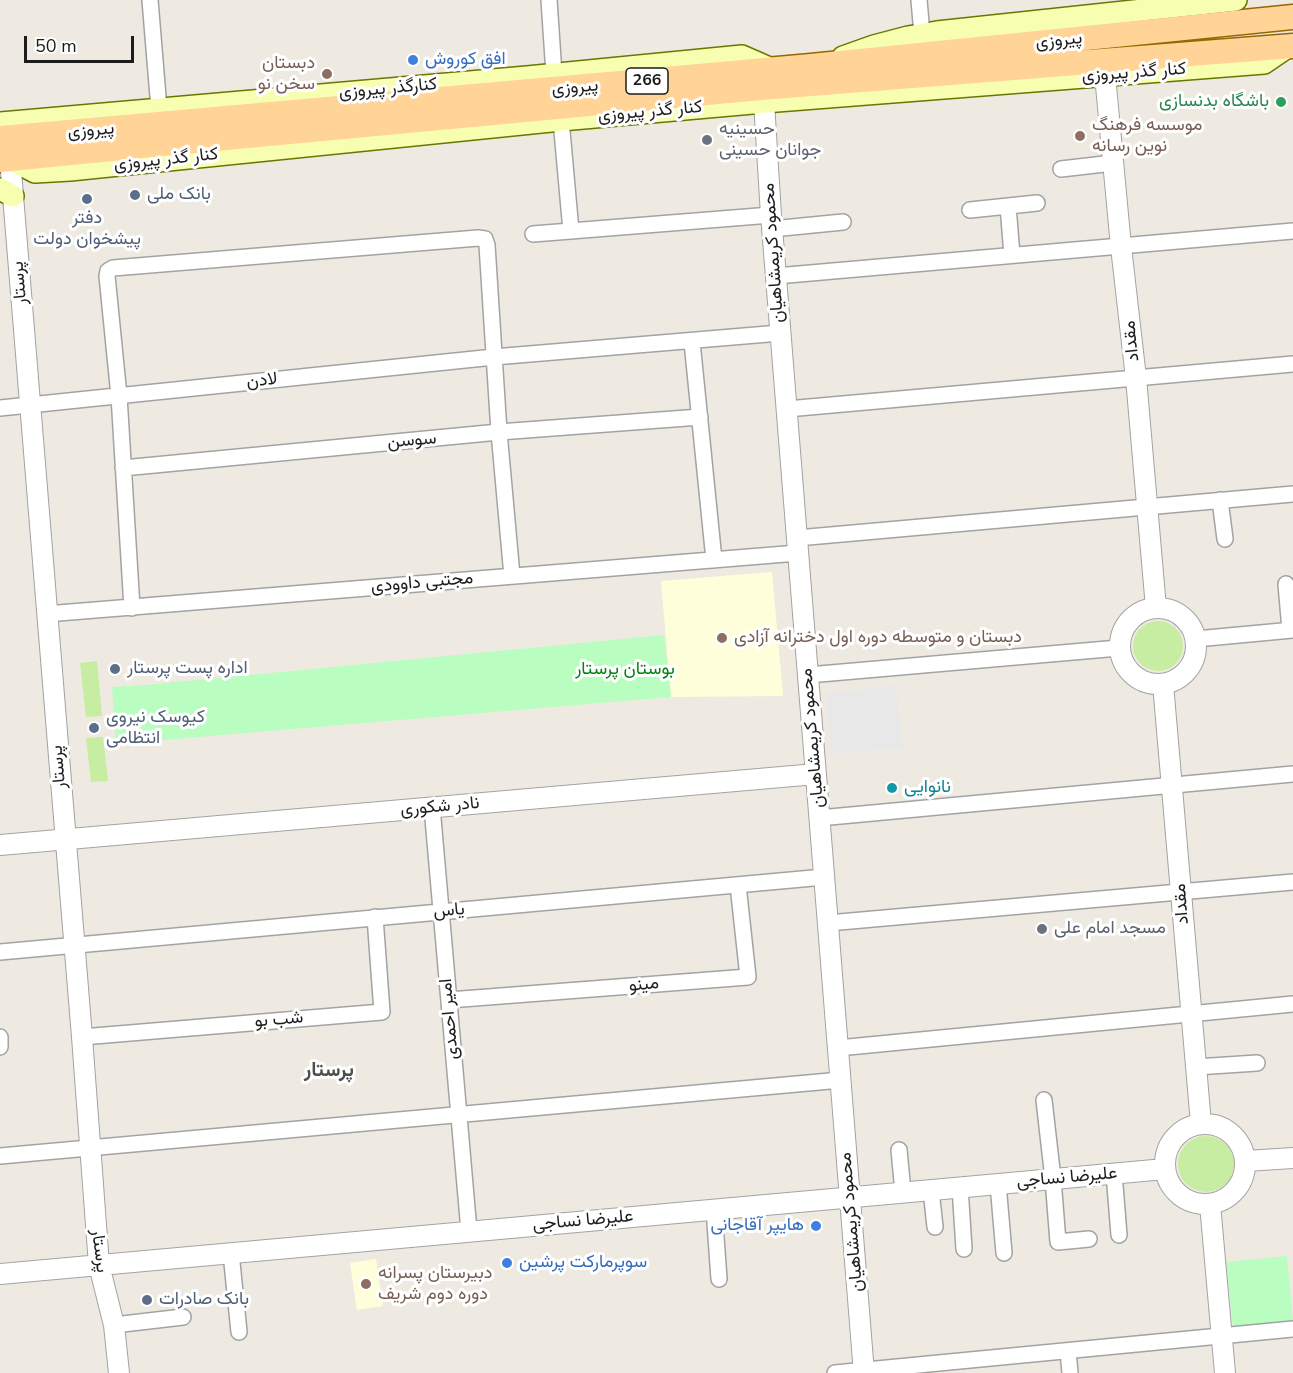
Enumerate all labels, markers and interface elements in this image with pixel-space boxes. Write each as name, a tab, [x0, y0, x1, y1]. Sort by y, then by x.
scale bar	[27, 24, 136, 62]
street label: پیروزی	[1035, 28, 1083, 54]
text: 50 m	[35, 34, 77, 58]
place label: افق کوروش	[425, 49, 506, 71]
place label: دبستان سخن نو	[258, 53, 315, 96]
marker: افق کوروش	[406, 53, 420, 67]
street label: کنار گذر پیروزی	[1081, 59, 1187, 87]
marker: دبستان سخن نو	[320, 67, 334, 81]
road number: 266	[626, 68, 668, 94]
street label: کنارگذر پیروزی	[338, 74, 438, 104]
street label: پیروزی	[551, 75, 599, 101]
place label: باشگاه بدنسازی	[1159, 91, 1269, 113]
marker: باشگاه بدنسازی	[1274, 95, 1288, 109]
street label: کنار گذر پیروزی	[597, 97, 703, 127]
place label: موسسه فرهنگ نوین رسانه	[1092, 115, 1202, 158]
street label: پیروزی	[67, 118, 115, 144]
place label: حسینیه جوانان حسینی	[719, 119, 821, 162]
marker: موسسه فرهنگ نوین رسانه	[1073, 129, 1087, 143]
marker: حسینیه جوانان حسینی	[700, 133, 714, 147]
street label: کنار گذر پیروزی	[113, 144, 219, 176]
street label: محمود کریمشاهیان	[758, 182, 790, 324]
place label: بانک ملی	[147, 184, 211, 206]
marker: بانک ملی	[128, 188, 142, 202]
marker: دفتر پیشخوان دولت	[80, 192, 94, 206]
place label: دفتر پیشخوان دولت	[33, 208, 141, 250]
street label: پرستار	[7, 260, 33, 306]
street label: مقداد	[1119, 320, 1145, 362]
street label: لادن	[245, 369, 279, 393]
street label: سوسن	[386, 428, 438, 454]
street label: مجتبی داوودی	[370, 568, 474, 598]
place label: دبستان و متوسطه دوره اول دخترانه آزادی	[734, 627, 1022, 649]
marker: دبستان و متوسطه دوره اول دخترانه آزادی	[715, 631, 729, 645]
place label: اداره پست پرستار	[127, 658, 248, 680]
park label: بوستان پرستار	[575, 659, 675, 681]
marker: اداره پست پرستار	[108, 662, 122, 676]
street label: محمود کریمشاهیان	[796, 667, 830, 809]
place label: کیوسک نیروی انتظامی	[106, 707, 205, 750]
marker: کیوسک نیروی انتظامی	[87, 721, 101, 735]
street label: پرستار	[46, 744, 72, 790]
place label: نانوایی	[904, 777, 951, 799]
marker: نانوایی	[885, 781, 899, 795]
street label: نادر شکوری	[399, 793, 481, 821]
street label: مقداد	[1169, 883, 1195, 925]
street label: یاس	[432, 899, 466, 923]
place label: مسجد امام علی	[1054, 918, 1166, 940]
marker: مسجد امام علی	[1035, 922, 1049, 936]
street label: مینو	[628, 973, 660, 997]
street label: امیر احمدی	[436, 978, 464, 1060]
street label: شب بو	[254, 1007, 304, 1033]
district label: پرستار	[304, 1059, 354, 1083]
street label: محمود کریمشاهیان	[835, 1151, 869, 1293]
street label: علیرضا نساجی	[1016, 1163, 1118, 1193]
street label: علیرضا نساجی	[532, 1206, 634, 1236]
place label: هایپر آقاجانی	[710, 1215, 804, 1237]
marker: هایپر آقاجانی	[809, 1219, 823, 1233]
street label: پرستار	[86, 1228, 112, 1274]
place label: سوپرمارکت پرشین	[519, 1252, 647, 1274]
marker: سوپرمارکت پرشین	[500, 1256, 514, 1270]
place label: دبیرستان پسرانه دوره دوم شریف	[378, 1263, 492, 1306]
marker: دبیرستان پسرانه دوره دوم شریف	[359, 1277, 373, 1291]
place label: بانک صادرات	[159, 1289, 249, 1311]
marker: بانک صادرات	[140, 1293, 154, 1307]

